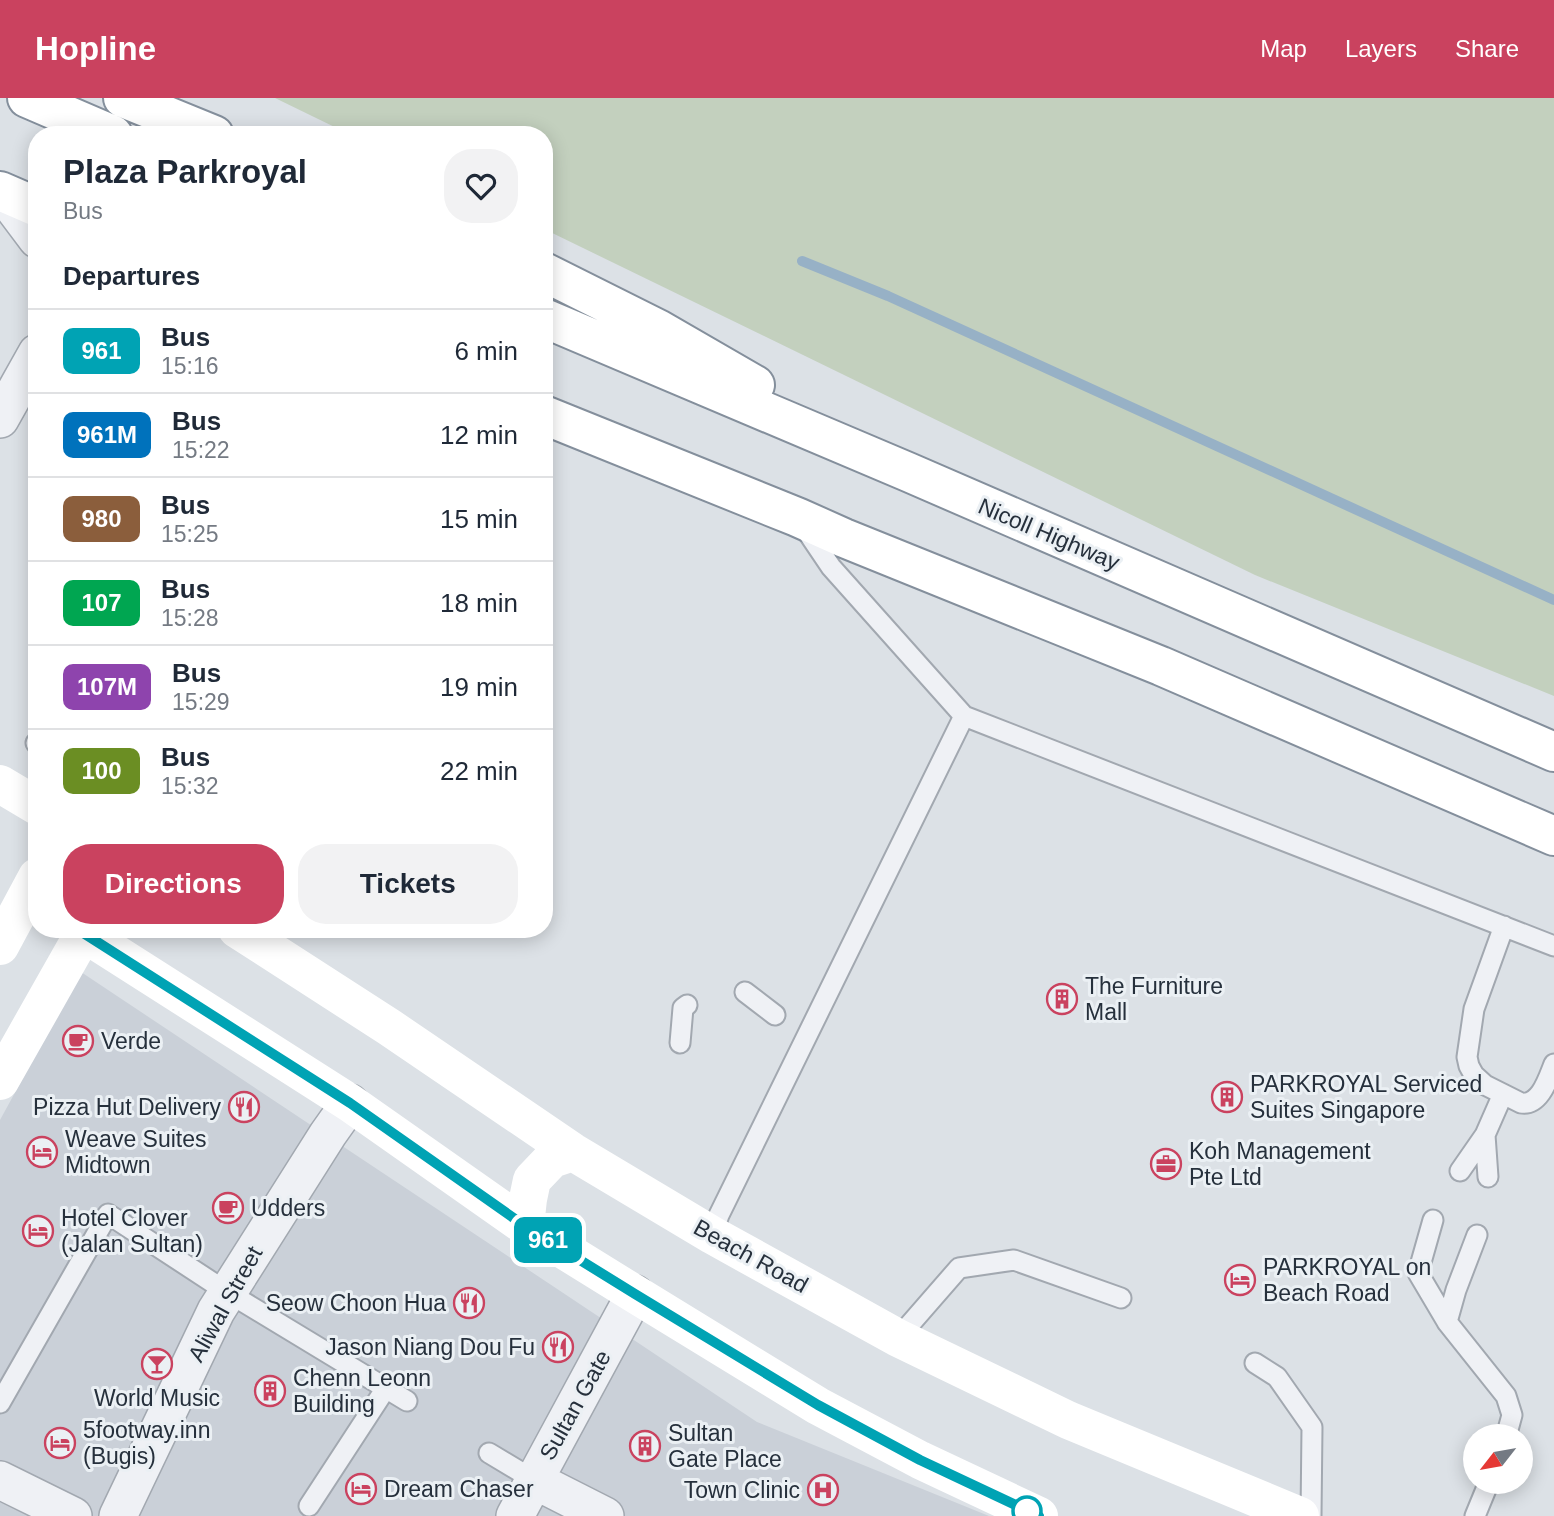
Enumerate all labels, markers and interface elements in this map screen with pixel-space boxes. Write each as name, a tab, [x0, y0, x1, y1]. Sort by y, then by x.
text: Hopline	[35, 30, 156, 67]
text: Map	[1260, 35, 1307, 62]
text: Layers	[1345, 35, 1417, 62]
text: Share	[1455, 35, 1519, 62]
button: heart	[444, 149, 518, 223]
text: Plaza Parkroyal	[63, 153, 307, 190]
text: Bus	[63, 198, 103, 224]
text: Departures	[63, 261, 200, 291]
text: Bus	[161, 322, 210, 352]
text: 6 min	[454, 336, 518, 366]
text: 961	[81, 337, 122, 364]
text: 15:16	[161, 353, 219, 379]
text: Bus	[172, 406, 221, 436]
text: 12 min	[440, 420, 518, 450]
text: 961M	[77, 421, 137, 448]
text: 15:22	[172, 437, 230, 463]
text: Bus	[161, 490, 210, 520]
street label: Nicoll Highway	[975, 493, 1124, 576]
text: 15 min	[440, 504, 518, 534]
text: 980	[81, 505, 122, 532]
text: 15:25	[161, 521, 219, 547]
text: Bus	[161, 574, 210, 604]
text: 18 min	[440, 588, 518, 618]
text: 107	[81, 589, 122, 616]
text: 15:28	[161, 605, 219, 631]
text: Bus	[172, 658, 221, 688]
text: 19 min	[440, 672, 518, 702]
text: 107M	[77, 673, 137, 700]
text: 15:29	[172, 689, 230, 715]
text: Bus	[161, 742, 210, 772]
text: 22 min	[440, 756, 518, 786]
text: 100	[81, 757, 122, 784]
text: 15:32	[161, 773, 219, 799]
button: Directions	[63, 844, 284, 924]
button: Tickets	[298, 844, 518, 924]
place label: The Furniture Mall	[1085, 973, 1223, 1025]
building icon: The Furniture Mall	[1045, 982, 1079, 1016]
cafe icon: Verde	[61, 1024, 95, 1058]
place label: Verde	[101, 1028, 161, 1054]
place label: PARKROYAL Serviced Suites Singapore	[1250, 1071, 1482, 1123]
building icon: PARKROYAL Serviced Suites Singapore	[1210, 1080, 1244, 1114]
restaurant icon: Pizza Hut Delivery	[227, 1090, 261, 1124]
place label: Pizza Hut Delivery	[33, 1094, 221, 1120]
place label: Weave Suites Midtown	[65, 1126, 206, 1178]
hotel icon: Weave Suites Midtown	[25, 1135, 59, 1169]
place label: Koh Management Pte Ltd	[1189, 1138, 1371, 1190]
office icon: Koh Management Pte Ltd	[1149, 1147, 1183, 1181]
cafe icon: Udders	[211, 1191, 245, 1225]
place label: Udders	[251, 1195, 325, 1221]
place label: Hotel Clover (Jalan Sultan)	[61, 1205, 203, 1257]
hotel icon: Hotel Clover (Jalan Sultan)	[21, 1214, 55, 1248]
street label: Beach Road	[689, 1214, 813, 1298]
line badge: 961	[508, 1217, 588, 1263]
text: 961	[528, 1226, 568, 1253]
street label: Aliwal Street	[183, 1241, 268, 1366]
place label: PARKROYAL on Beach Road	[1263, 1254, 1431, 1306]
hotel icon: PARKROYAL on Beach Road	[1223, 1263, 1257, 1297]
restaurant icon: Seow Choon Hua	[452, 1286, 486, 1320]
place label: Seow Choon Hua	[266, 1290, 446, 1316]
restaurant icon: Jason Niang Dou Fu	[541, 1330, 575, 1364]
place label: Jason Niang Dou Fu	[325, 1334, 535, 1360]
street label: Sultan Gate	[534, 1346, 616, 1464]
bar icon: World Music	[140, 1347, 174, 1381]
place label: Chenn Leonn Building	[293, 1365, 431, 1417]
building icon: Chenn Leonn Building	[253, 1374, 287, 1408]
place label: World Music	[94, 1385, 220, 1411]
place label: 5footway.inn (Bugis)	[83, 1417, 210, 1469]
place label: Sultan Gate Place	[668, 1420, 782, 1472]
north arrow	[1463, 1424, 1533, 1494]
map controls	[1463, 1424, 1533, 1494]
hotel icon: 5footway.inn (Bugis)	[43, 1426, 77, 1460]
building icon: Sultan Gate Place	[628, 1429, 662, 1463]
hotel icon: Dream Chaser	[344, 1472, 378, 1506]
hospital icon: Town Clinic	[806, 1473, 840, 1507]
place label: Dream Chaser	[384, 1476, 534, 1502]
place label: Town Clinic	[684, 1477, 800, 1503]
unlabelled marker	[1012, 1496, 1042, 1516]

